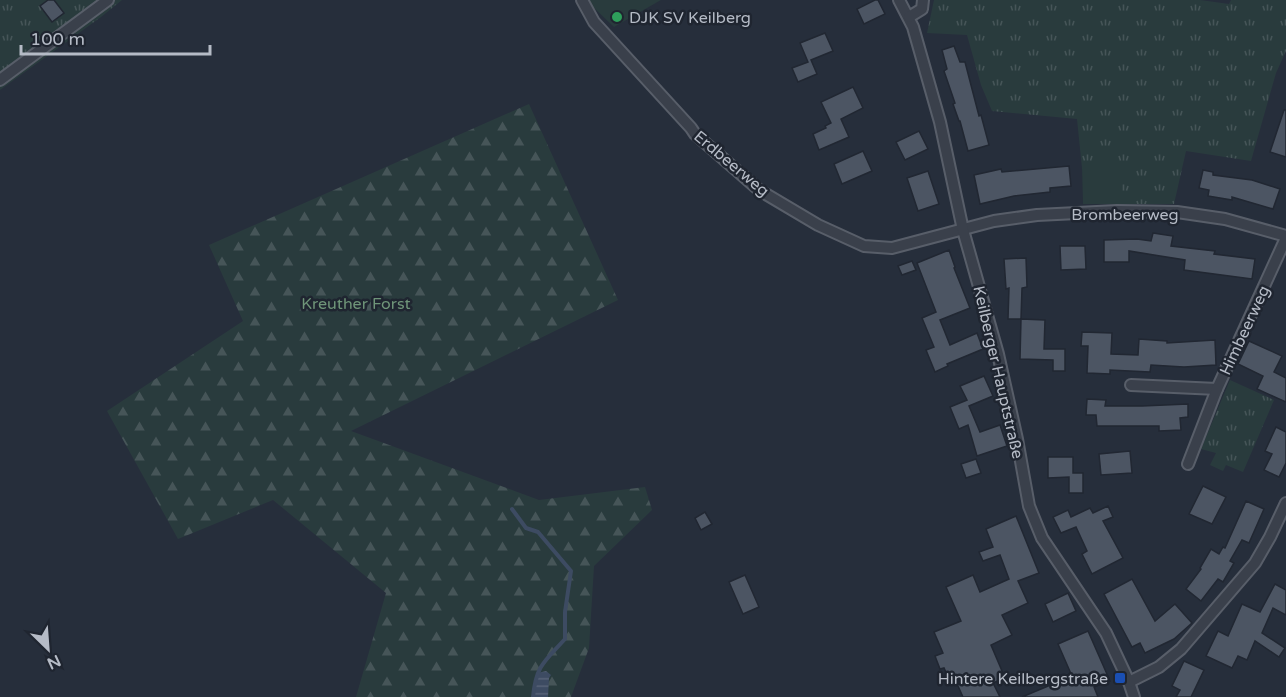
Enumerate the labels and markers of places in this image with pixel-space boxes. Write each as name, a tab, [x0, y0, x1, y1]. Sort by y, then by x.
place label: DJK SV Keilberg	[629, 8, 751, 28]
marker: DJK SV Keilberg	[610, 10, 624, 24]
place label: Hintere Keilbergstraße	[938, 669, 1108, 689]
marker: Hintere Keilbergstraße	[1113, 671, 1127, 685]

